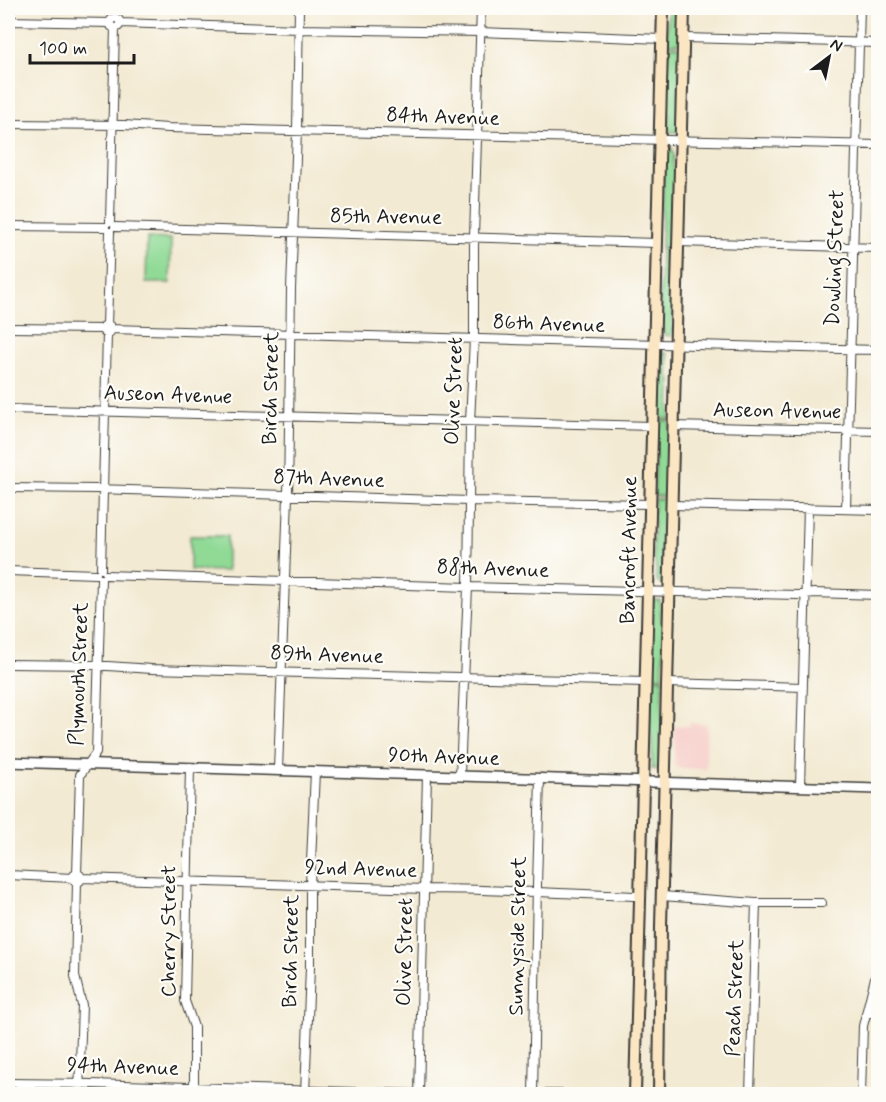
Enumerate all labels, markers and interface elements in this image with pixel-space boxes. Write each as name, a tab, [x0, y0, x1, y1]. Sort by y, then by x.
scale bar	[30, 27, 134, 65]
north arrow	[799, 27, 859, 87]
text: N	[826, 34, 846, 57]
text: 100 m	[39, 37, 87, 61]
street label: 84th Avenue	[386, 101, 500, 133]
street label: Dowling Street	[819, 189, 853, 327]
street label: 85th Avenue	[330, 202, 442, 232]
street label: 86th Avenue	[492, 308, 606, 340]
street label: Birch Street	[256, 331, 286, 445]
street label: Olive Street	[438, 336, 470, 446]
street label: Auseon Avenue	[103, 379, 233, 411]
street label: Auseon Avenue	[713, 396, 841, 426]
street label: 87th Avenue	[273, 463, 385, 495]
street label: Bancroft Avenue	[614, 476, 644, 624]
street label: 88th Avenue	[436, 553, 550, 585]
street label: Plymouth Street	[62, 601, 96, 746]
street label: 89th Avenue	[270, 639, 384, 671]
street label: 90th Avenue	[388, 741, 500, 773]
street label: 92nd Avenue	[304, 853, 418, 885]
street label: Sunnyside Street	[503, 855, 533, 1016]
street label: Cherry Street	[155, 865, 183, 997]
street label: Birch Street	[276, 894, 306, 1008]
street label: Olive Street	[390, 897, 420, 1006]
street label: Peach Street	[719, 938, 751, 1057]
street label: 94th Avenue	[66, 1051, 180, 1083]

